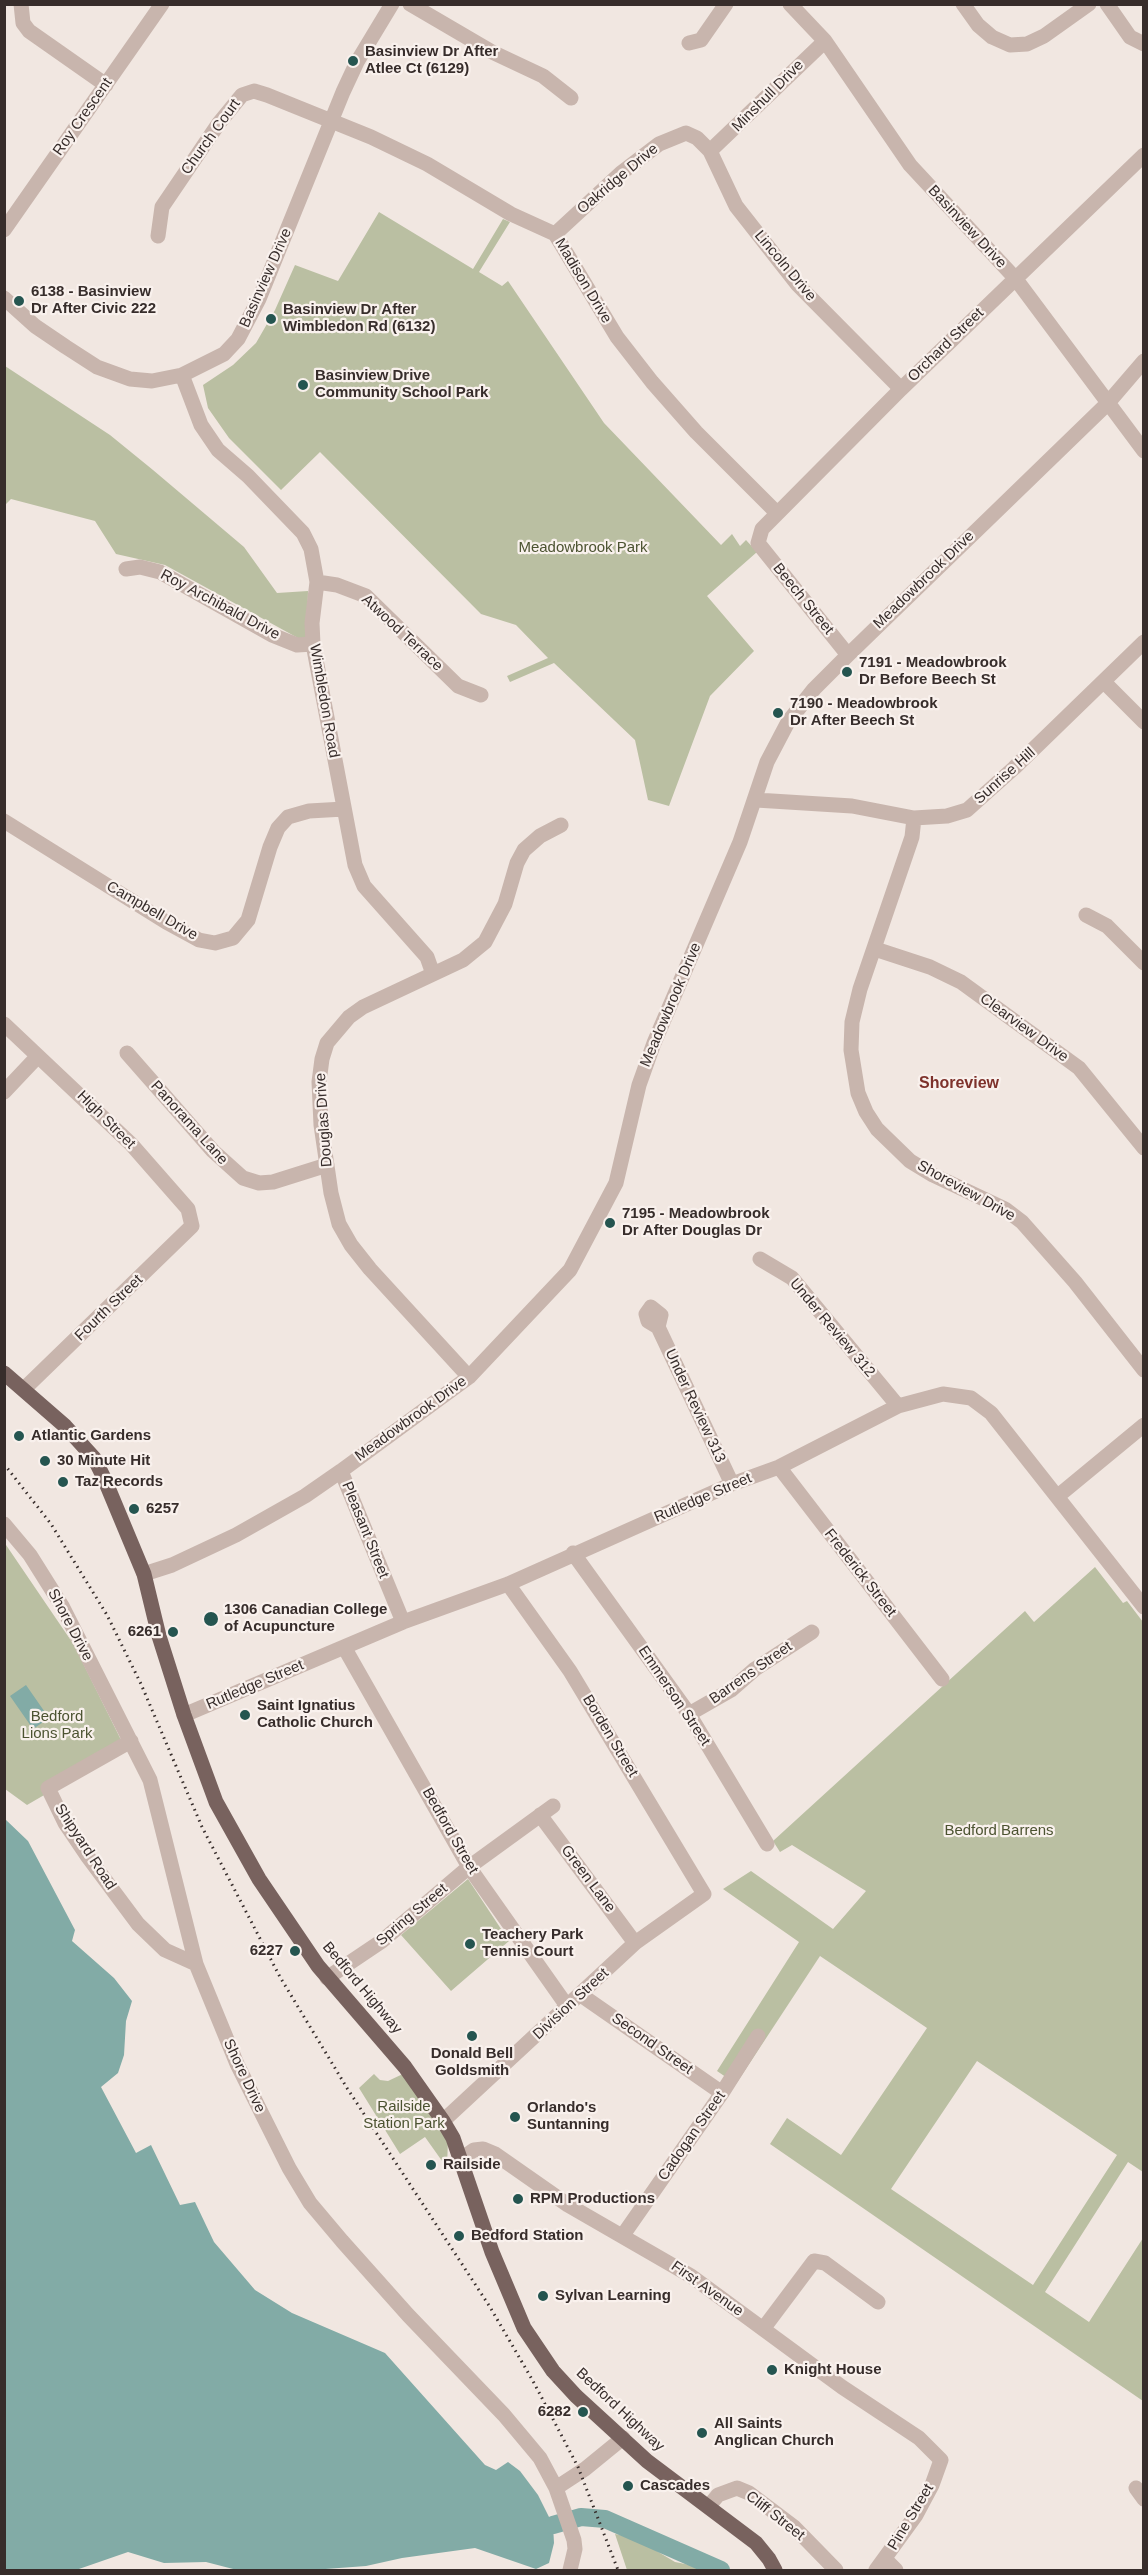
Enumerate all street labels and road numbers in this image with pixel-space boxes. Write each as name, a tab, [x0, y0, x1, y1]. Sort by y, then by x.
street label: Minshull Drive	[728, 56, 808, 136]
street label: Roy Crescent	[50, 75, 116, 159]
street label: Church Court	[178, 96, 244, 178]
street label: Oakridge Drive	[574, 140, 662, 218]
street label: Basinview Drive	[924, 182, 1010, 272]
street label: Basinview Drive	[236, 226, 296, 330]
street label: Lincoln Drive	[750, 227, 820, 305]
street label: Madison Drive	[551, 235, 615, 327]
street label: Orchard Street	[904, 304, 988, 386]
street label: Meadowbrook Drive	[870, 527, 978, 633]
street label: Beech Street	[769, 560, 837, 638]
street label: Roy Archibald Drive	[157, 566, 283, 644]
street label: Atwood Terrace	[358, 591, 446, 675]
street label: Wimbledon Road	[305, 643, 343, 759]
street label: Sunrise Hill	[971, 744, 1039, 808]
street label: Campbell Drive	[103, 878, 201, 944]
street label: Meadowbrook Drive	[637, 940, 705, 1070]
street label: Clearview Drive	[976, 990, 1072, 1066]
street label: Douglas Drive	[312, 1072, 336, 1168]
street label: Panorama Lane	[147, 1077, 231, 1169]
street label: High Street	[73, 1087, 139, 1153]
street label: Shoreview Drive	[914, 1157, 1018, 1225]
street label: Fourth Street	[71, 1271, 147, 1345]
street label: Under Review 312	[785, 1275, 879, 1381]
street label: Under Review 313	[661, 1346, 729, 1466]
street label: Meadowbrook Drive	[352, 1373, 470, 1465]
street label: Rutledge Street	[652, 1469, 754, 1527]
street label: Pleasant Street	[337, 1479, 393, 1581]
street label: Frederick Street	[820, 1525, 900, 1621]
street label: Shore Drive	[43, 1586, 97, 1664]
street label: Barrens Street	[706, 1638, 796, 1708]
street label: Emmerson Street	[634, 1643, 714, 1749]
street label: Rutledge Street	[204, 1656, 306, 1714]
street label: Borden Street	[578, 1692, 642, 1780]
street label: Bedford Street	[418, 1785, 482, 1877]
street label: Shipyard Road	[50, 1800, 120, 1894]
street label: Green Lane	[557, 1842, 619, 1916]
street label: Spring Street	[373, 1880, 451, 1950]
street label: Bedford Highway	[318, 1938, 406, 2038]
street label: Division Street	[530, 1964, 612, 2044]
street label: Second Street	[608, 2009, 696, 2079]
street label: Shore Drive	[219, 2036, 269, 2116]
street label: Cadogan Street	[654, 2088, 730, 2184]
street label: First Avenue	[667, 2258, 747, 2320]
street label: Bedford Highway	[572, 2364, 668, 2456]
street label: Pine Street	[884, 2481, 938, 2553]
street label: Cliff Street	[742, 2487, 808, 2545]

